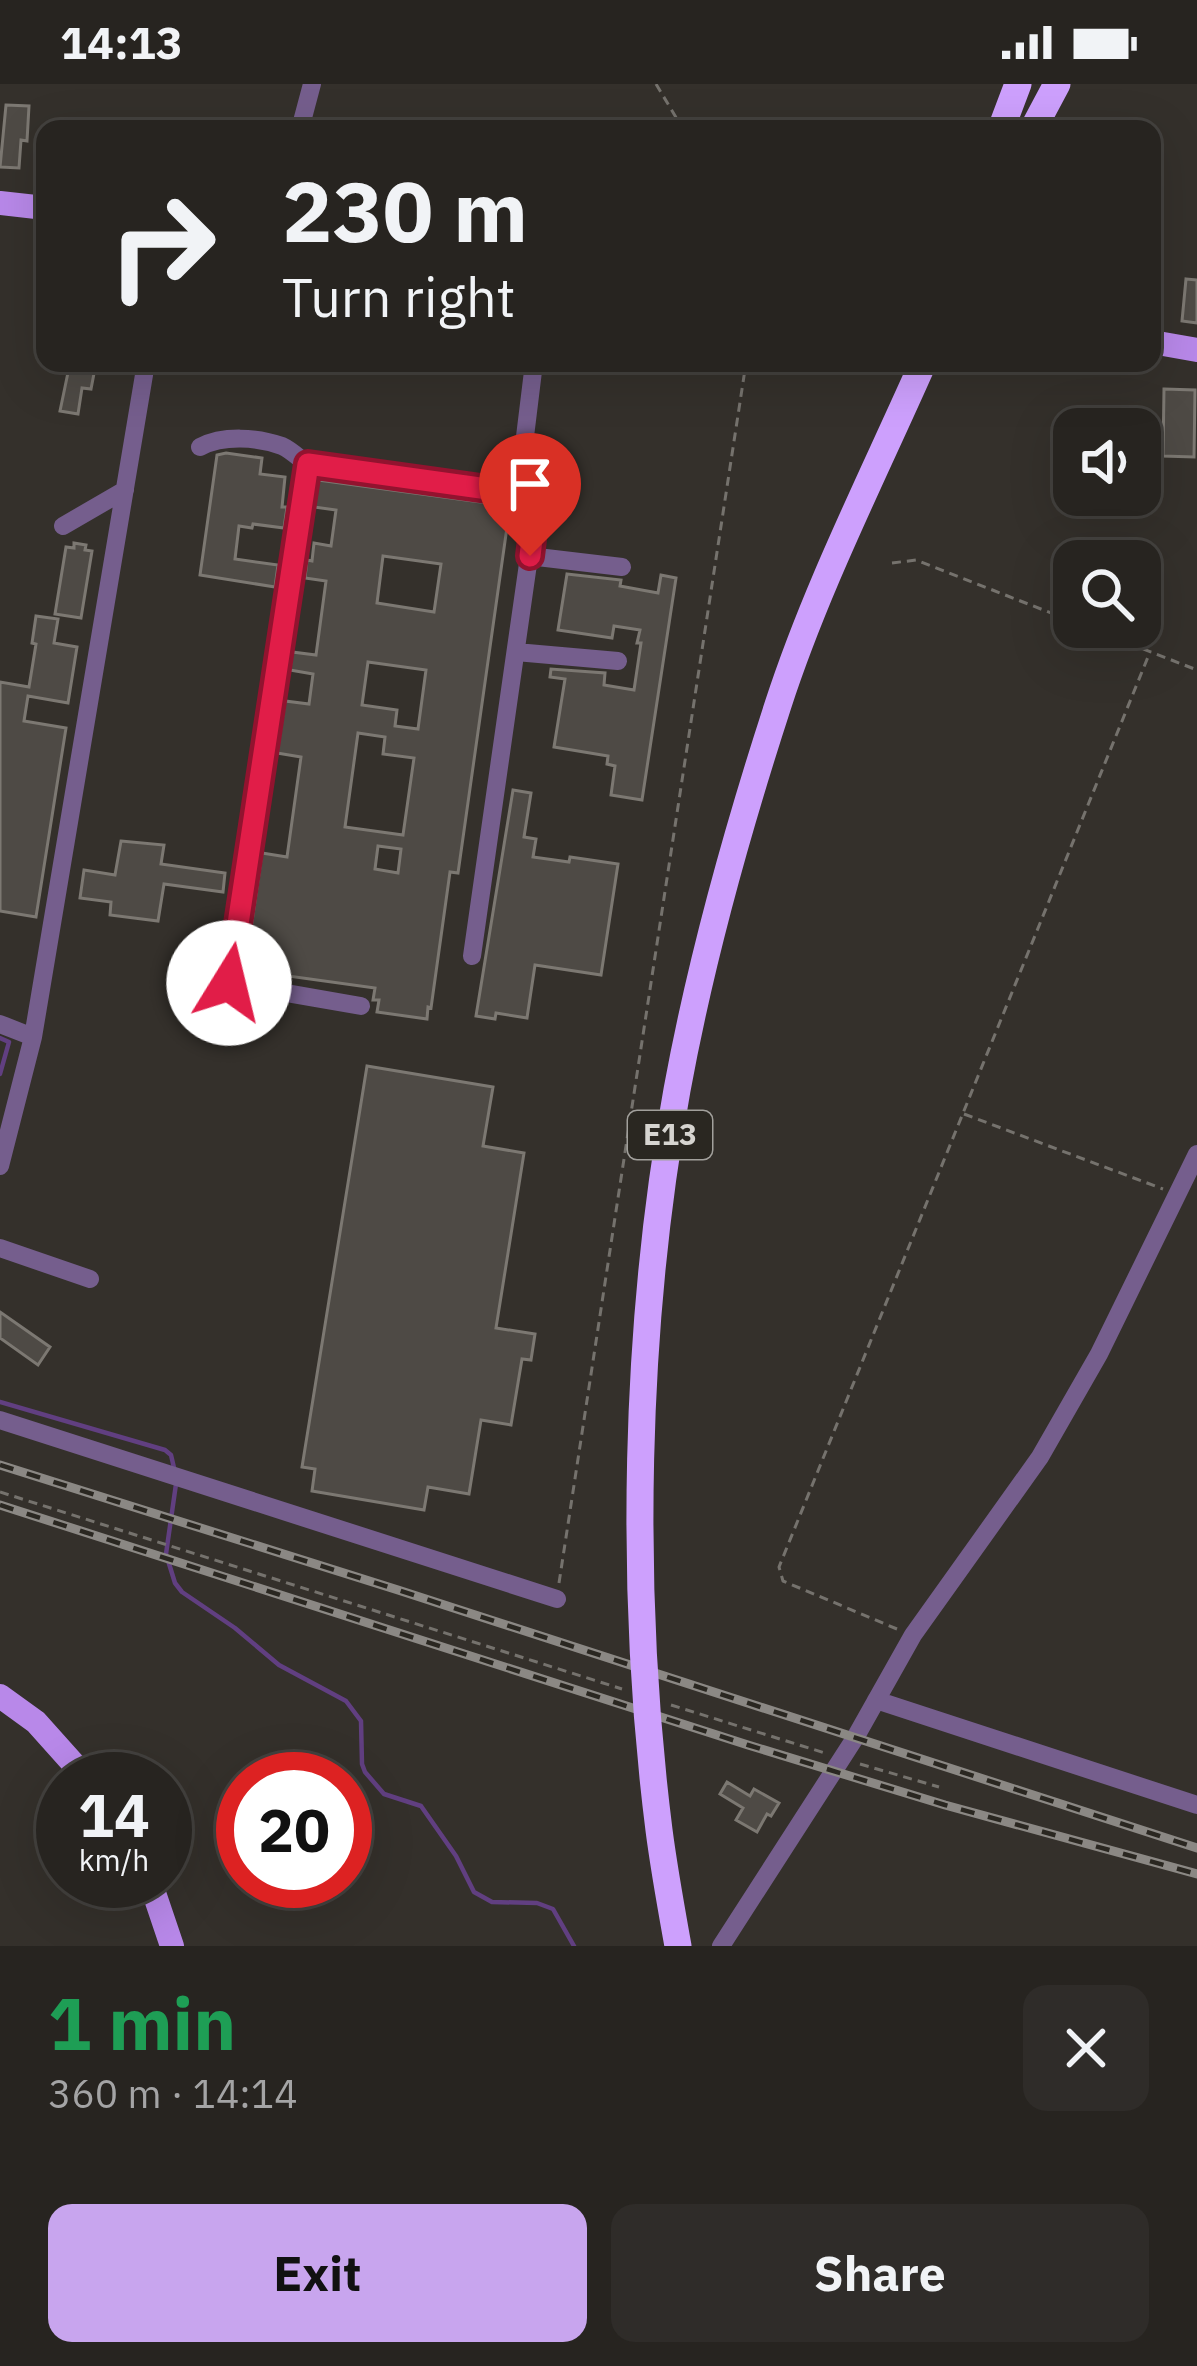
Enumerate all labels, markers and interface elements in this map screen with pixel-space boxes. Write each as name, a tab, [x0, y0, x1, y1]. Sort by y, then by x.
text: 14:13	[60, 13, 183, 71]
text: 230 m	[282, 156, 528, 265]
icon: right	[84, 168, 240, 324]
text: Turn right	[282, 262, 516, 332]
map controls	[1053, 408, 1161, 648]
button: sound	[1053, 408, 1161, 516]
pin	[479, 433, 581, 556]
icon: arrive	[497, 451, 563, 517]
button: search	[1053, 540, 1161, 648]
position arrow	[166, 920, 292, 1046]
road number: E13	[628, 1111, 712, 1159]
speed limit sign: 20	[216, 1752, 372, 1908]
text: 14	[78, 1775, 150, 1854]
text: km/h	[79, 1840, 149, 1879]
text: 1 min	[48, 1976, 236, 2070]
button: close	[1023, 1985, 1149, 2111]
text: 360 m · 14:14	[48, 2068, 298, 2119]
button: Exit	[48, 2204, 587, 2342]
button: Share	[611, 2204, 1149, 2342]

